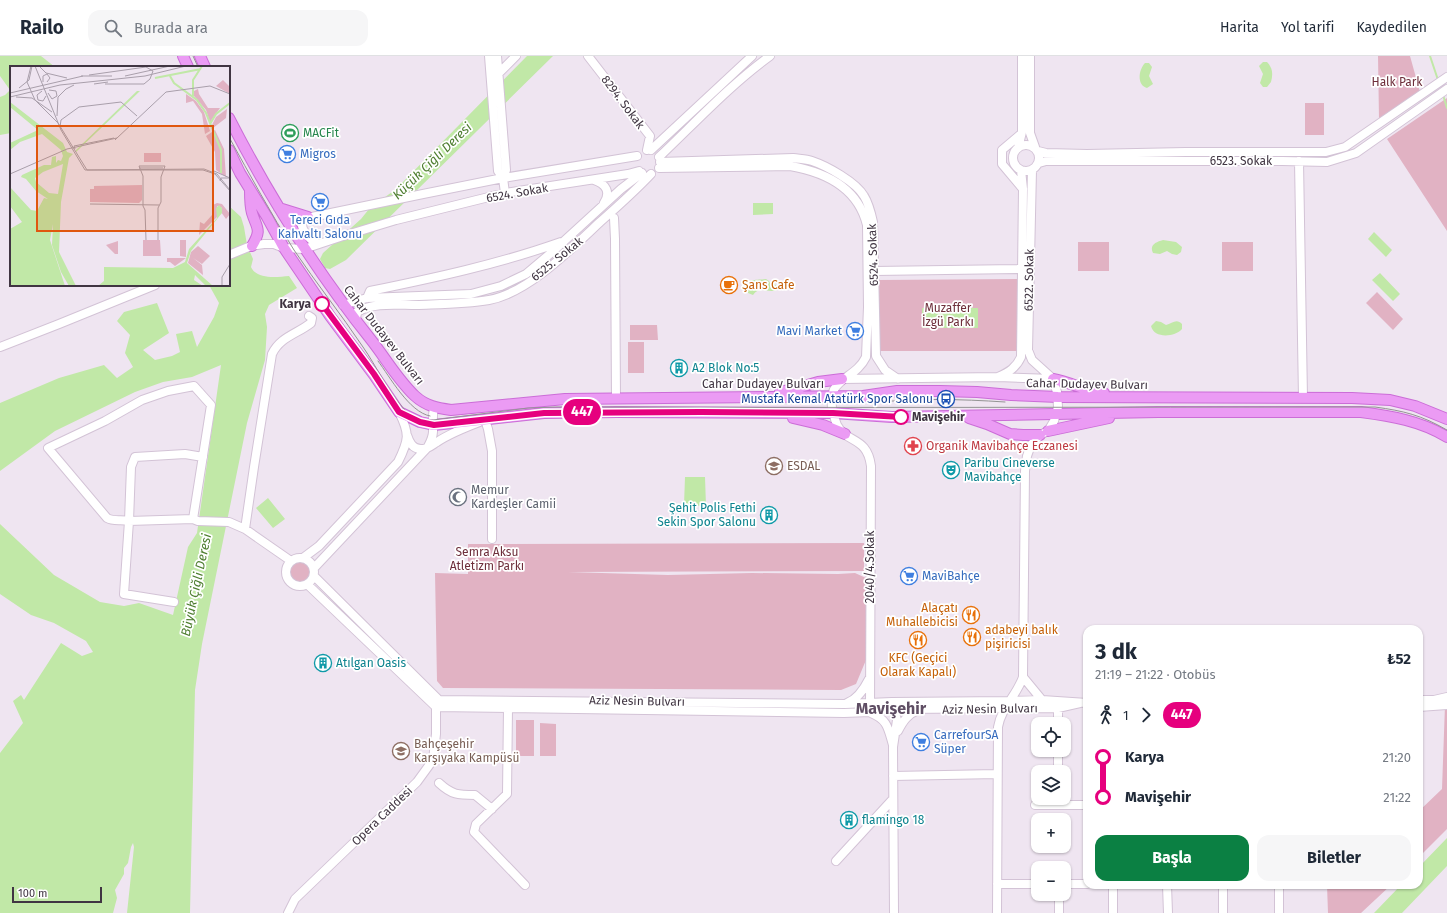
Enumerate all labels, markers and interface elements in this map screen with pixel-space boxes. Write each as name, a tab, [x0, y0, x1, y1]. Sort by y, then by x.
search box	[88, 10, 368, 46]
text: Railo	[20, 16, 64, 39]
icon: search	[102, 17, 124, 39]
text: Burada ara	[134, 19, 208, 37]
text: Harita	[1220, 19, 1259, 36]
text: Yol tarifi	[1281, 19, 1334, 36]
text: Kaydedilen	[1356, 19, 1427, 36]
inset map	[10, 66, 230, 286]
street label: 8294. Sokak	[598, 73, 648, 132]
park label: Halk Park	[1371, 75, 1423, 89]
water label: Küçük Çiğli Deresi	[389, 119, 475, 203]
sports icon: MACFit	[280, 123, 300, 143]
place label: MACFit	[303, 126, 340, 140]
supermarket icon: Migros	[277, 144, 297, 164]
place label: Migros	[300, 147, 336, 161]
street label: 6523. Sokak	[1210, 154, 1273, 168]
street label: 6524. Sokak	[485, 181, 550, 205]
supermarket icon: Tereci Gıda Kahvaltı Salonu	[310, 192, 330, 212]
place label: Tereci Gıda Kahvaltı Salonu	[278, 213, 362, 241]
street label: 6524. Sokak	[865, 223, 881, 286]
street label: 6525. Sokak	[528, 233, 586, 284]
street label: 6522. Sokak	[1021, 248, 1037, 311]
cafe icon: Şans Cafe	[719, 275, 739, 295]
place label: Şans Cafe	[742, 278, 794, 292]
street label: Cahar Dudayev Bulvarı	[341, 283, 427, 387]
marker: Karya	[314, 296, 330, 312]
place label: Karya	[280, 297, 311, 311]
park label: Muzaffer İzgü Parkı	[922, 301, 974, 329]
supermarket icon: Mavi Market	[845, 321, 865, 341]
place label: Mavi Market	[776, 324, 843, 338]
building icon: A2 Blok No:5	[669, 358, 689, 378]
place label: A2 Blok No:5	[692, 361, 759, 375]
street label: Cahar Dudayev Bulvarı	[1026, 376, 1148, 392]
street label: Cahar Dudayev Bulvarı	[702, 377, 824, 391]
bus stop icon: Mustafa Kemal Atatürk Spor Salonu	[936, 389, 956, 409]
place label: Mustafa Kemal Atatürk Spor Salonu	[741, 392, 933, 406]
line badge: 447	[559, 399, 605, 425]
text: 447	[571, 403, 593, 420]
marker: Mavişehir	[893, 409, 909, 425]
place label: Mavişehir	[912, 410, 965, 425]
pharmacy icon: Organik Mavibahçe Eczanesi	[903, 436, 923, 456]
place label: Organik Mavibahçe Eczanesi	[926, 439, 1078, 453]
school or university icon: ESDAL	[764, 456, 784, 476]
place label: Paribu Cineverse Mavibahçe	[964, 456, 1055, 484]
place label: ESDAL	[787, 459, 820, 473]
theatre icon: Paribu Cineverse Mavibahçe	[941, 460, 961, 480]
place label: Memur Kardeşler Camii	[471, 483, 556, 511]
mosque icon: Memur Kardeşler Camii	[448, 487, 468, 507]
place label: Şehit Polis Fethi Sekin Spor Salonu	[657, 501, 756, 529]
building icon: Şehit Polis Fethi Sekin Spor Salonu	[759, 505, 779, 525]
street label: 2040/4.Sokak	[863, 530, 877, 603]
water label: Büyük Çiğli Deresi	[178, 532, 214, 638]
park label: Semra Aksu Atletizm Parkı	[450, 545, 524, 573]
supermarket icon: MaviBahçe	[899, 566, 919, 586]
place label: MaviBahçe	[922, 569, 980, 583]
place label: Alaçatı Muhallebicisi	[886, 601, 958, 629]
restaurant icon: Alaçatı Muhallebicisi	[961, 605, 981, 625]
place label: adabeyi balık pişiricisi	[985, 623, 1059, 651]
restaurant icon: adabeyi balık pişiricisi	[962, 627, 982, 647]
restaurant icon: KFC (Geçici Olarak Kapalı)	[908, 630, 928, 650]
text: 3 dk	[1095, 638, 1137, 665]
text: ₺52	[1387, 650, 1411, 668]
place label: KFC (Geçici Olarak Kapalı)	[880, 651, 956, 679]
building icon: Atılgan Oasis	[313, 653, 333, 673]
place label: Atılgan Oasis	[336, 656, 406, 670]
text: 21:19 – 21:22 · Otobüs	[1095, 667, 1216, 682]
street label: Aziz Nesin Bulvarı	[589, 693, 685, 709]
district label: Mavişehir	[856, 699, 927, 719]
street label: Aziz Nesin Bulvarı	[942, 701, 1038, 717]
icon: walk	[1095, 704, 1117, 726]
icon: forward	[1135, 704, 1157, 726]
text: 447	[1171, 706, 1193, 723]
text: 1	[1123, 708, 1129, 723]
map controls	[1031, 717, 1071, 901]
button: locate	[1031, 717, 1071, 757]
place label: CarrefourSA Süper	[934, 728, 999, 756]
supermarket icon: CarrefourSA Süper	[911, 732, 931, 752]
place label: Bahçeşehir Karşıyaka Kampüsü	[414, 737, 519, 765]
school or university icon: Bahçeşehir Karşıyaka Kampüsü	[391, 741, 411, 761]
text: Karya	[1125, 748, 1164, 766]
text: 21:20	[1382, 750, 1411, 765]
button: layers	[1031, 765, 1071, 805]
street label: Opera Caddesi	[349, 784, 415, 848]
text: Mavişehir	[1125, 788, 1191, 806]
text: 21:22	[1383, 790, 1411, 805]
building icon: flamingo 18	[839, 810, 859, 830]
place label: flamingo 18	[862, 813, 925, 827]
button: +	[1031, 813, 1071, 853]
button: Başla	[1095, 835, 1249, 881]
button: Biletler	[1257, 835, 1411, 881]
button: −	[1031, 861, 1071, 901]
scale bar	[12, 885, 102, 904]
text: 100 m	[18, 887, 47, 900]

